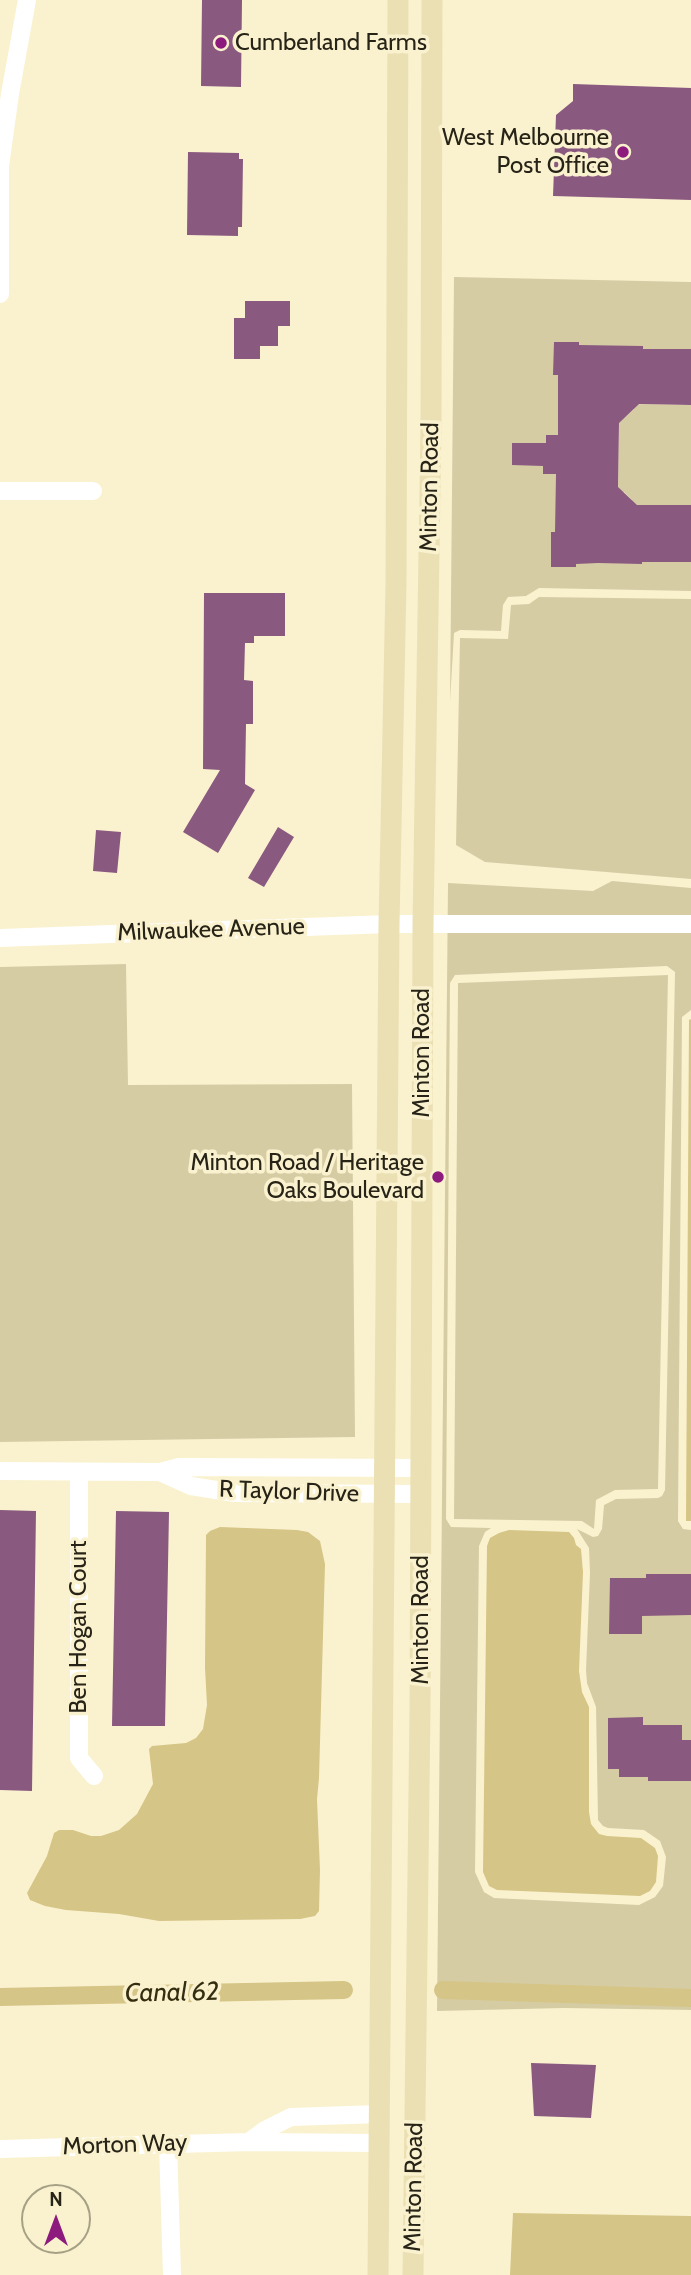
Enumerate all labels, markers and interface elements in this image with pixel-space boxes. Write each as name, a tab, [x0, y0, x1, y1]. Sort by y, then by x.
place label: Cumberland Farms	[235, 29, 427, 57]
marker: Cumberland Farms	[213, 35, 229, 51]
place label: West Melbourne Post Office	[442, 124, 609, 180]
marker: West Melbourne Post Office	[615, 144, 631, 160]
street label: Minton Road	[414, 422, 446, 552]
street label: Milwaukee Avenue	[117, 912, 305, 948]
street label: Minton Road	[408, 988, 436, 1118]
place label: Minton Road / Heritage Oaks Boulevard	[190, 1149, 424, 1205]
marker: Minton Road / Heritage Oaks Boulevard	[430, 1169, 446, 1185]
street label: R Taylor Drive	[219, 1475, 359, 1509]
street label: Ben Hogan Court	[65, 1540, 93, 1714]
street label: Minton Road	[407, 1555, 435, 1685]
water label: Canal 62	[125, 1977, 219, 2009]
street label: Minton Road	[398, 2122, 430, 2252]
street label: Morton Way	[62, 2128, 188, 2162]
north arrow	[21, 2184, 91, 2254]
text: N	[49, 2188, 63, 2211]

